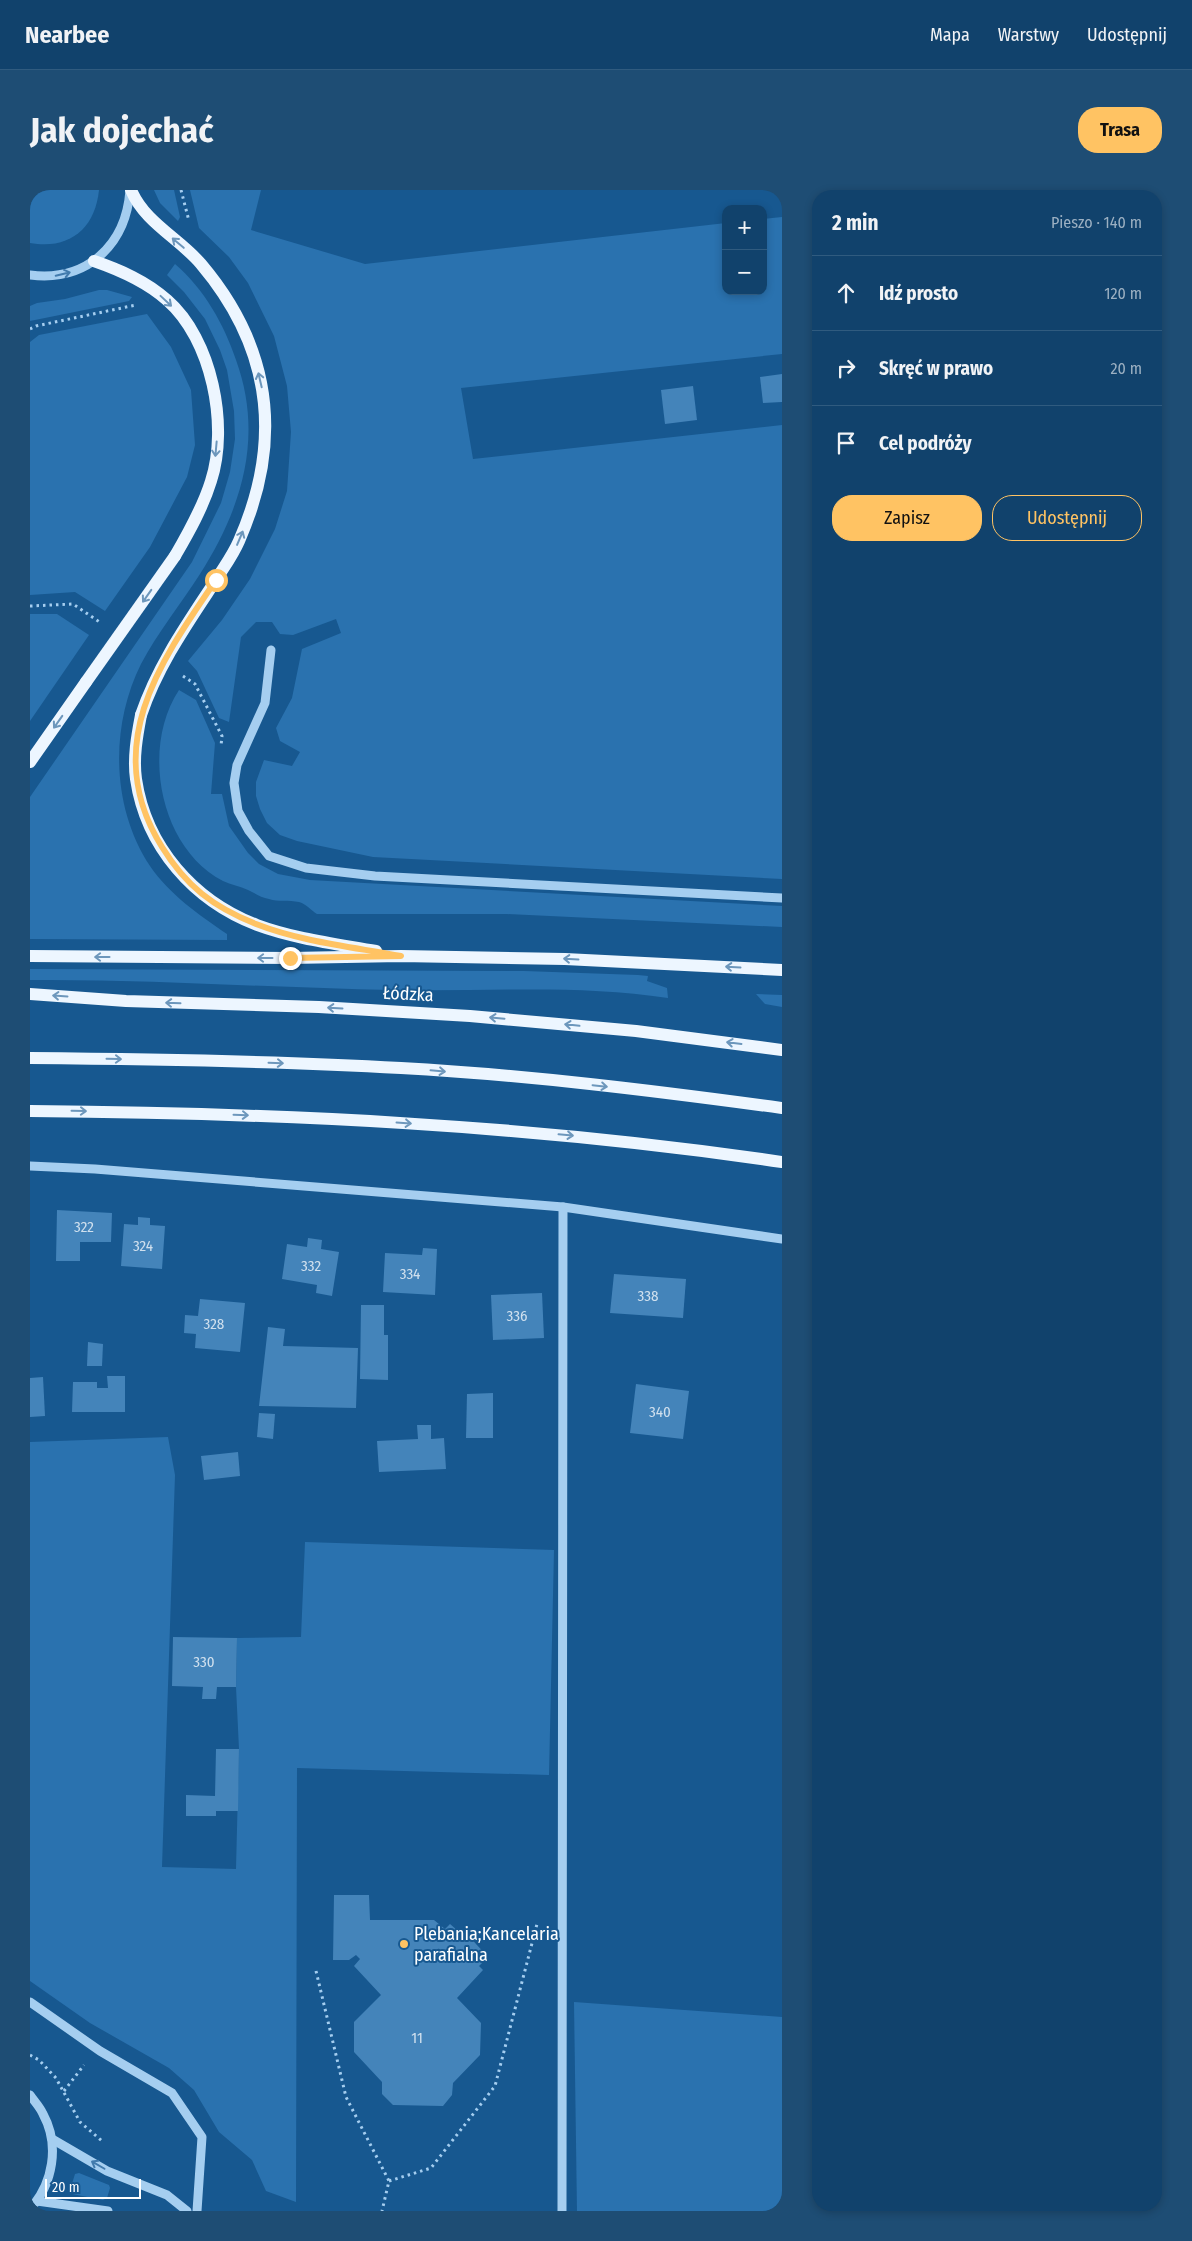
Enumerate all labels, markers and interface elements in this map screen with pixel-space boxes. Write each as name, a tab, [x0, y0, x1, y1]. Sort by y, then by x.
text: Nearbee	[25, 21, 109, 49]
text: Mapa	[930, 24, 970, 46]
text: Warstwy	[998, 24, 1059, 46]
text: Udostępnij	[1087, 24, 1167, 46]
button: Trasa	[1078, 107, 1162, 153]
text: Jak dojechać	[30, 109, 213, 151]
map controls	[722, 205, 767, 295]
button: +	[722, 205, 767, 250]
text: 2 min	[832, 210, 879, 236]
text: Pieszo · 140 m	[1051, 213, 1142, 232]
one-way arrow	[171, 238, 184, 249]
button: −	[722, 250, 767, 295]
one-way arrow	[55, 269, 71, 278]
icon: ahead	[832, 279, 860, 307]
text: Idź prosto	[879, 282, 958, 305]
text: 120 m	[1104, 284, 1142, 303]
one-way arrow	[160, 295, 173, 307]
icon: right	[832, 354, 860, 382]
text: Skręć w prawo	[879, 357, 993, 380]
text: 20 m	[1111, 359, 1142, 378]
one-way arrow	[255, 372, 264, 388]
icon: arrive	[832, 429, 860, 457]
text: Cel podróży	[879, 432, 972, 455]
one-way arrow	[211, 441, 221, 457]
button: Zapisz	[832, 495, 982, 541]
button: Udostępnij	[992, 495, 1142, 541]
one-way arrow	[236, 531, 245, 546]
route start	[205, 569, 228, 592]
one-way arrow	[142, 589, 152, 603]
one-way arrow	[53, 715, 63, 729]
route end	[279, 947, 302, 970]
one-way arrow	[94, 952, 110, 962]
one-way arrow	[257, 953, 273, 963]
one-way arrow	[563, 954, 580, 964]
one-way arrow	[726, 963, 742, 972]
street label: Łódzka	[382, 982, 434, 1006]
one-way arrow	[53, 992, 69, 1001]
one-way arrow	[165, 998, 181, 1008]
one-way arrow	[327, 1003, 343, 1012]
one-way arrow	[490, 1013, 506, 1023]
one-way arrow	[565, 1020, 581, 1030]
one-way arrow	[726, 1038, 742, 1048]
one-way arrow	[105, 1054, 121, 1064]
one-way arrow	[268, 1058, 284, 1068]
one-way arrow	[430, 1067, 446, 1076]
one-way arrow	[592, 1081, 608, 1091]
one-way arrow	[70, 1106, 86, 1116]
one-way arrow	[232, 1110, 249, 1120]
one-way arrow	[395, 1118, 411, 1127]
one-way arrow	[557, 1130, 573, 1140]
house number: 322	[74, 1218, 94, 1236]
house number: 324	[133, 1237, 153, 1255]
house number: 332	[301, 1257, 321, 1275]
house number: 334	[400, 1265, 420, 1283]
house number: 338	[637, 1287, 659, 1305]
house number: 336	[507, 1307, 527, 1325]
house number: 328	[204, 1315, 224, 1333]
house number: 340	[649, 1403, 671, 1421]
house number: 330	[193, 1653, 215, 1671]
place label: Plebania;Kancelaria parafialna	[414, 1923, 559, 1966]
marker: Plebania;Kancelaria parafialna	[398, 1938, 410, 1950]
house number: 11	[411, 2029, 423, 2047]
one-way arrow	[91, 2160, 105, 2170]
scale bar	[45, 2176, 141, 2199]
text: 20 m	[52, 2179, 80, 2196]

